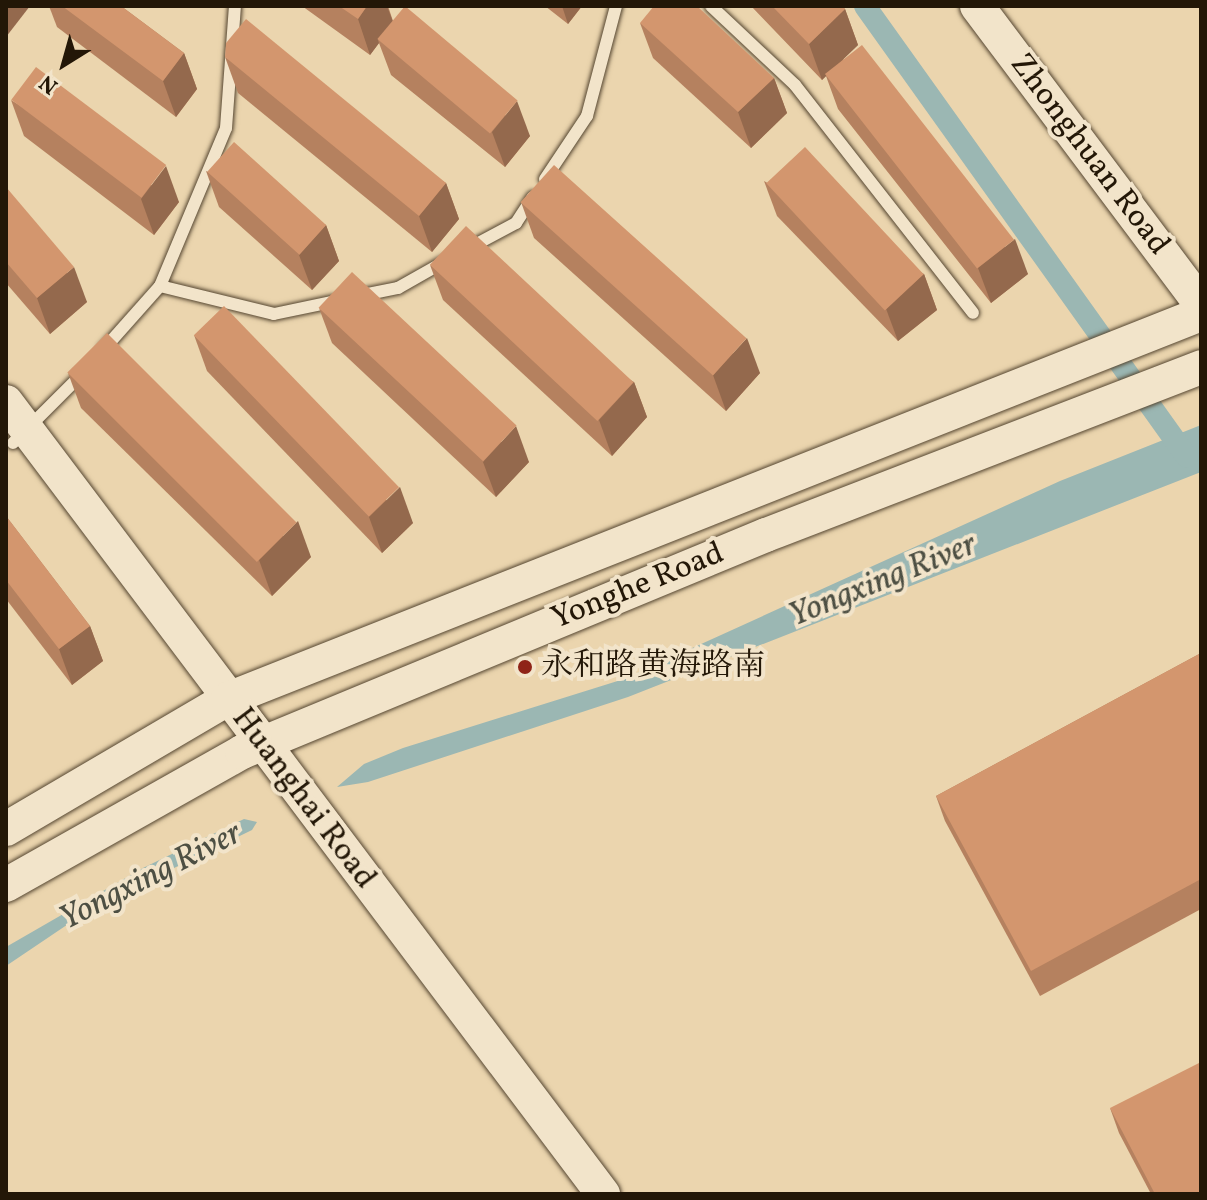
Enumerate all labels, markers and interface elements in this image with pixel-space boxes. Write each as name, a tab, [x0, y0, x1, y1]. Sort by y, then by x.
north arrow	[24, 24, 104, 104]
street label: Zhonghuan Road	[1001, 47, 1177, 263]
text: N	[34, 66, 65, 101]
water label: Yongxing River	[783, 525, 983, 637]
street label: Yonghe Road	[546, 535, 730, 639]
place label: 永和路黄海路南	[541, 648, 765, 686]
marker: 永和路黄海路南	[516, 658, 534, 676]
street label: Huanghai Road	[222, 701, 384, 897]
water label: Yongxing River	[53, 814, 249, 940]

